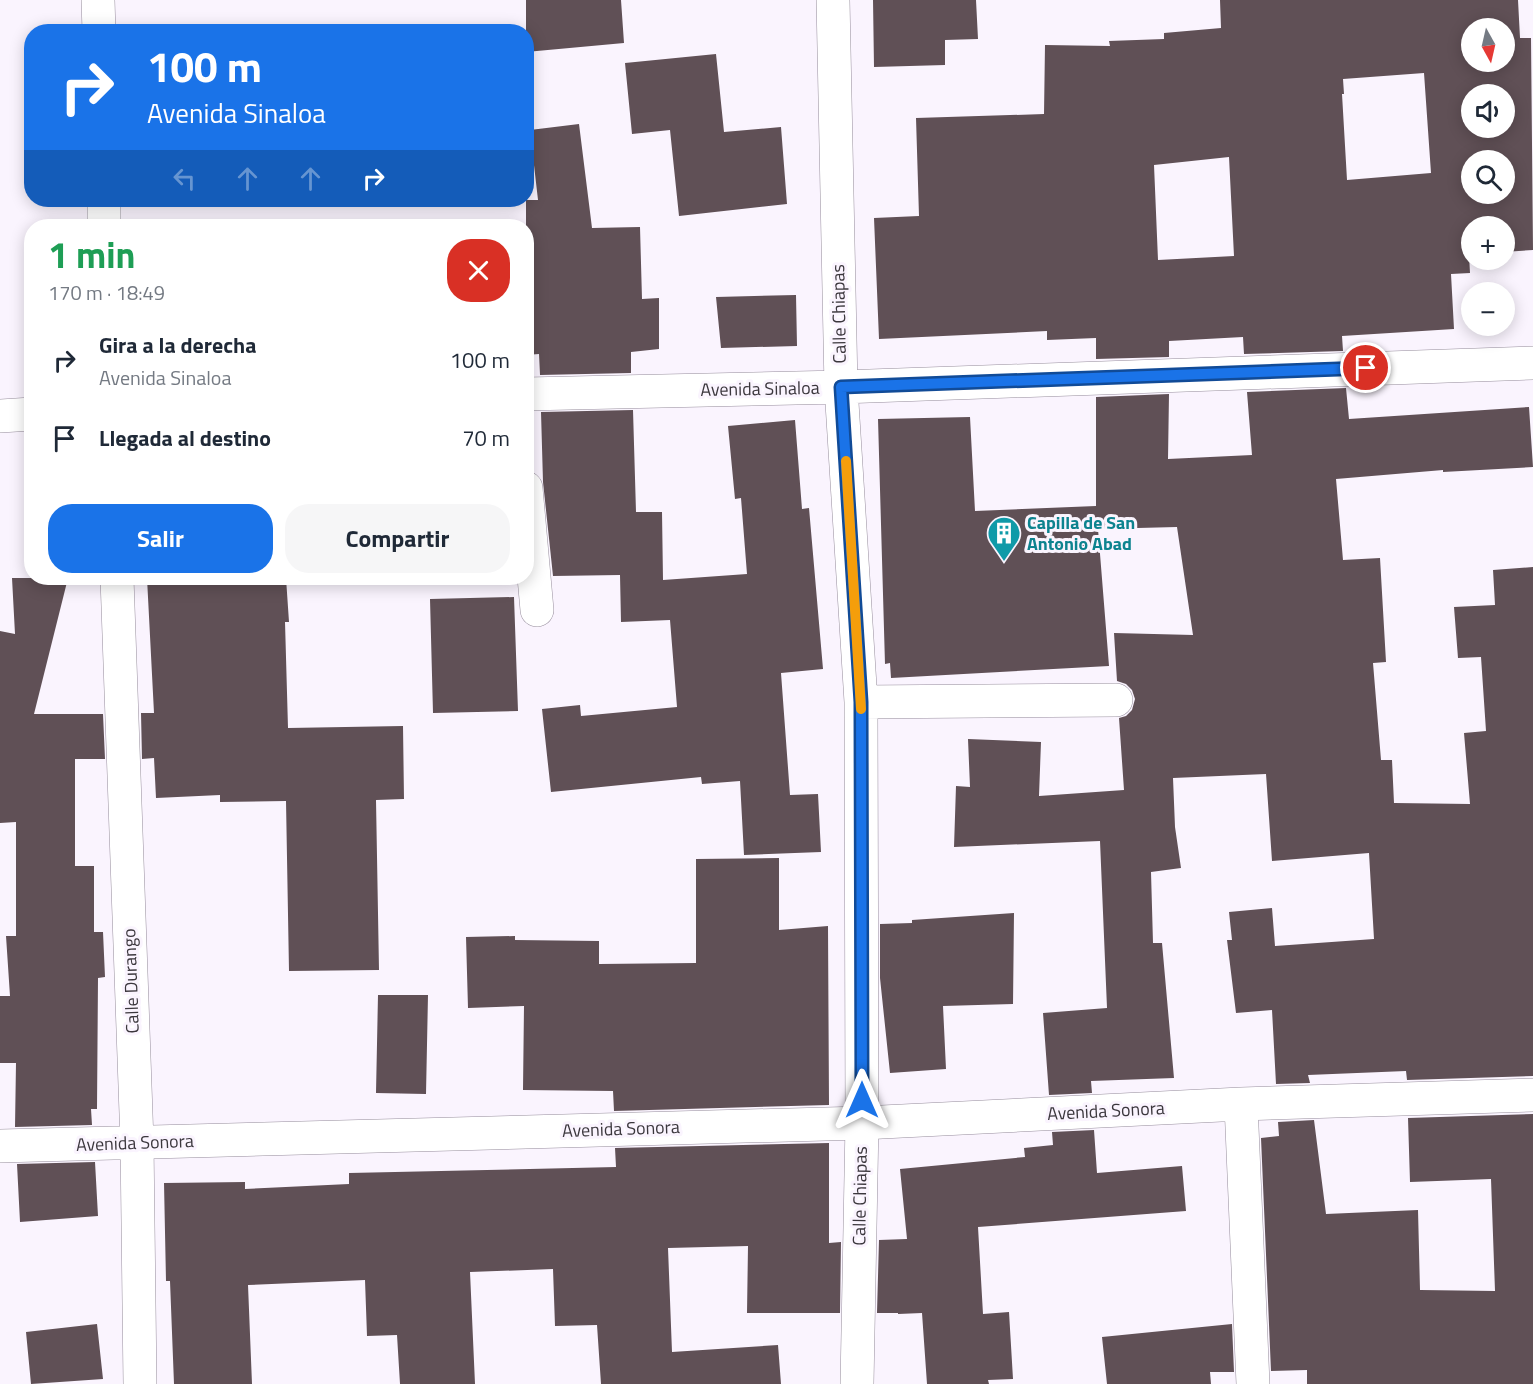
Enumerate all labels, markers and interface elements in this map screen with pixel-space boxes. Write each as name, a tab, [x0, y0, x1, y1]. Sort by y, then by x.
north arrow	[1461, 18, 1515, 72]
map controls	[1461, 18, 1515, 336]
text: 100 m	[147, 34, 262, 98]
icon: right	[48, 48, 126, 126]
button: sound	[1461, 84, 1515, 138]
text: Avenida Sinaloa	[147, 92, 326, 133]
button: search	[1461, 150, 1515, 204]
icon: left	[168, 162, 201, 195]
icon: ahead	[231, 162, 264, 195]
icon: ahead	[294, 162, 327, 195]
icon: right	[357, 162, 390, 195]
button: +	[1461, 216, 1515, 270]
text: 1 min	[48, 227, 135, 282]
button: close	[447, 239, 510, 302]
street label: Calle Chiapas	[824, 264, 853, 364]
text: 170 m · 18:49	[48, 277, 165, 308]
button: −	[1461, 282, 1515, 336]
text: Gira a la derecha	[99, 328, 256, 362]
pin	[1340, 342, 1391, 393]
text: 100 m	[450, 343, 510, 377]
icon: right	[48, 344, 81, 377]
icon: arrive	[1349, 351, 1382, 384]
text: Avenida Sinaloa	[99, 362, 231, 393]
street label: Avenida Sinaloa	[700, 374, 820, 403]
text: Llegada al destino	[99, 421, 271, 455]
text: 70 m	[462, 421, 510, 455]
icon: arrive	[48, 422, 81, 455]
button: Salir	[48, 504, 273, 573]
button: Compartir	[285, 504, 510, 573]
place label: Capilla de San Antonio Abad	[1027, 509, 1135, 557]
building icon: Capilla de San Antonio Abad	[986, 515, 1022, 562]
street label: Calle Durango	[115, 928, 146, 1034]
position arrow	[830, 1068, 894, 1132]
street label: Avenida Sonora	[1046, 1094, 1165, 1127]
street label: Avenida Sonora	[562, 1113, 680, 1144]
street label: Avenida Sonora	[76, 1127, 194, 1158]
street label: Calle Chiapas	[845, 1146, 874, 1246]

